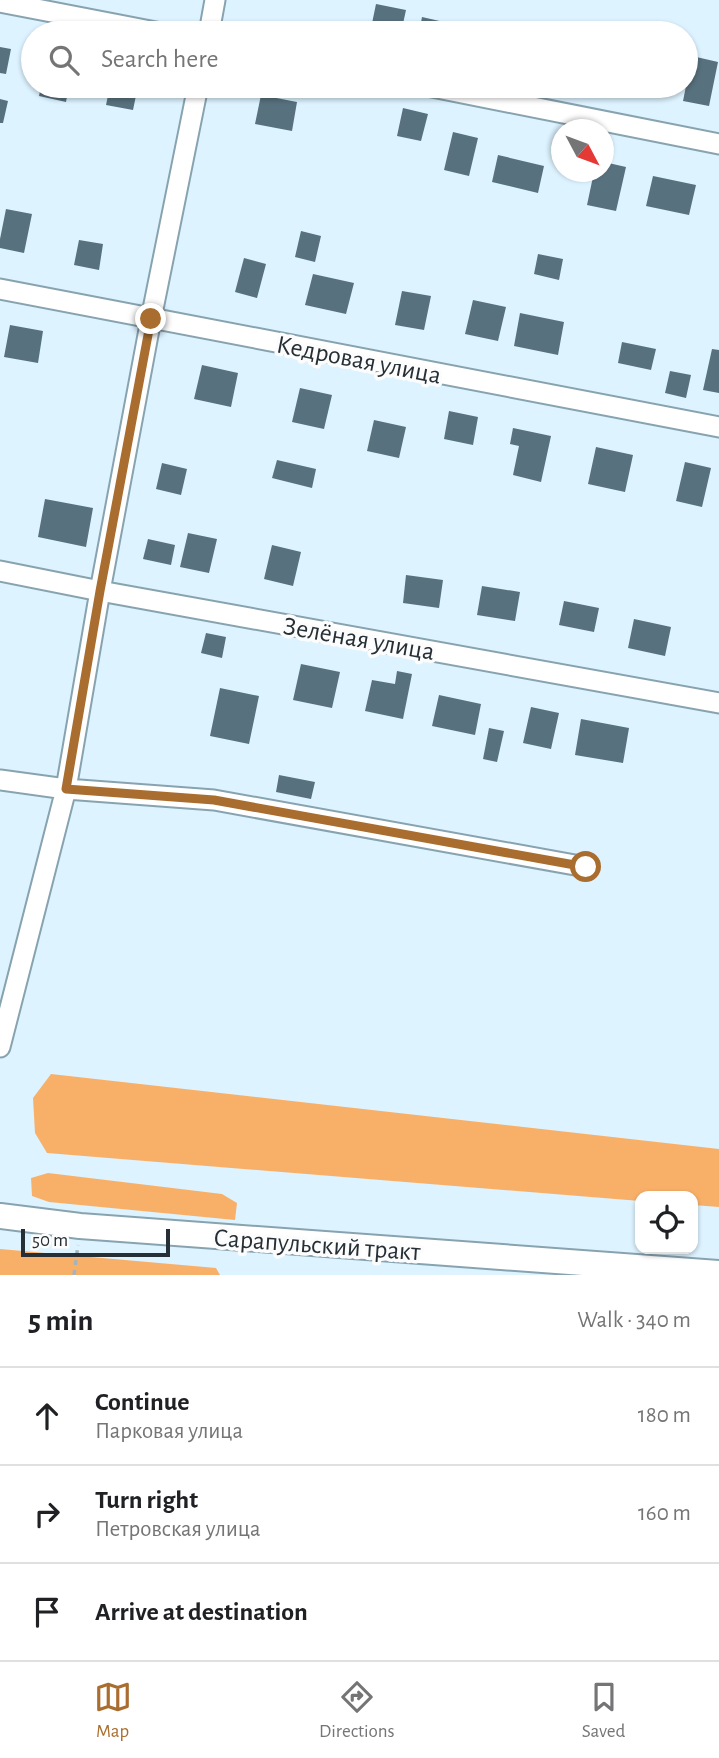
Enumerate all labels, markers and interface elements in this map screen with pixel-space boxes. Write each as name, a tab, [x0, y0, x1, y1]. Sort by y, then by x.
search box	[21, 21, 698, 98]
icon: search	[45, 41, 83, 79]
text: Search here	[101, 46, 219, 72]
north arrow	[551, 119, 614, 182]
route end	[135, 303, 166, 334]
street label: Кедровая улица	[274, 331, 443, 389]
street label: Зелёная улица	[281, 613, 437, 665]
route start	[570, 851, 601, 882]
map controls	[635, 1191, 698, 1254]
button: locate	[635, 1191, 698, 1254]
street label: Сарапульский тракт	[213, 1225, 422, 1265]
scale bar	[21, 1226, 170, 1258]
text: 50 m	[32, 1231, 68, 1250]
text: 5 min	[28, 1306, 93, 1336]
text: Walk · 340 m	[577, 1309, 691, 1332]
text: Continue	[95, 1389, 190, 1415]
icon: ahead	[28, 1397, 66, 1435]
text: 180 m	[638, 1404, 691, 1427]
text: Парковая улица	[95, 1420, 243, 1443]
text: Turn right	[95, 1487, 198, 1513]
icon: right	[28, 1495, 66, 1533]
text: 160 m	[638, 1502, 691, 1525]
text: Петровская улица	[95, 1518, 261, 1541]
icon: arrive	[28, 1593, 66, 1631]
text: Arrive at destination	[95, 1599, 308, 1625]
tab: Map	[94, 1678, 132, 1743]
tab: Directions	[319, 1678, 395, 1743]
tab: Saved	[582, 1678, 625, 1743]

